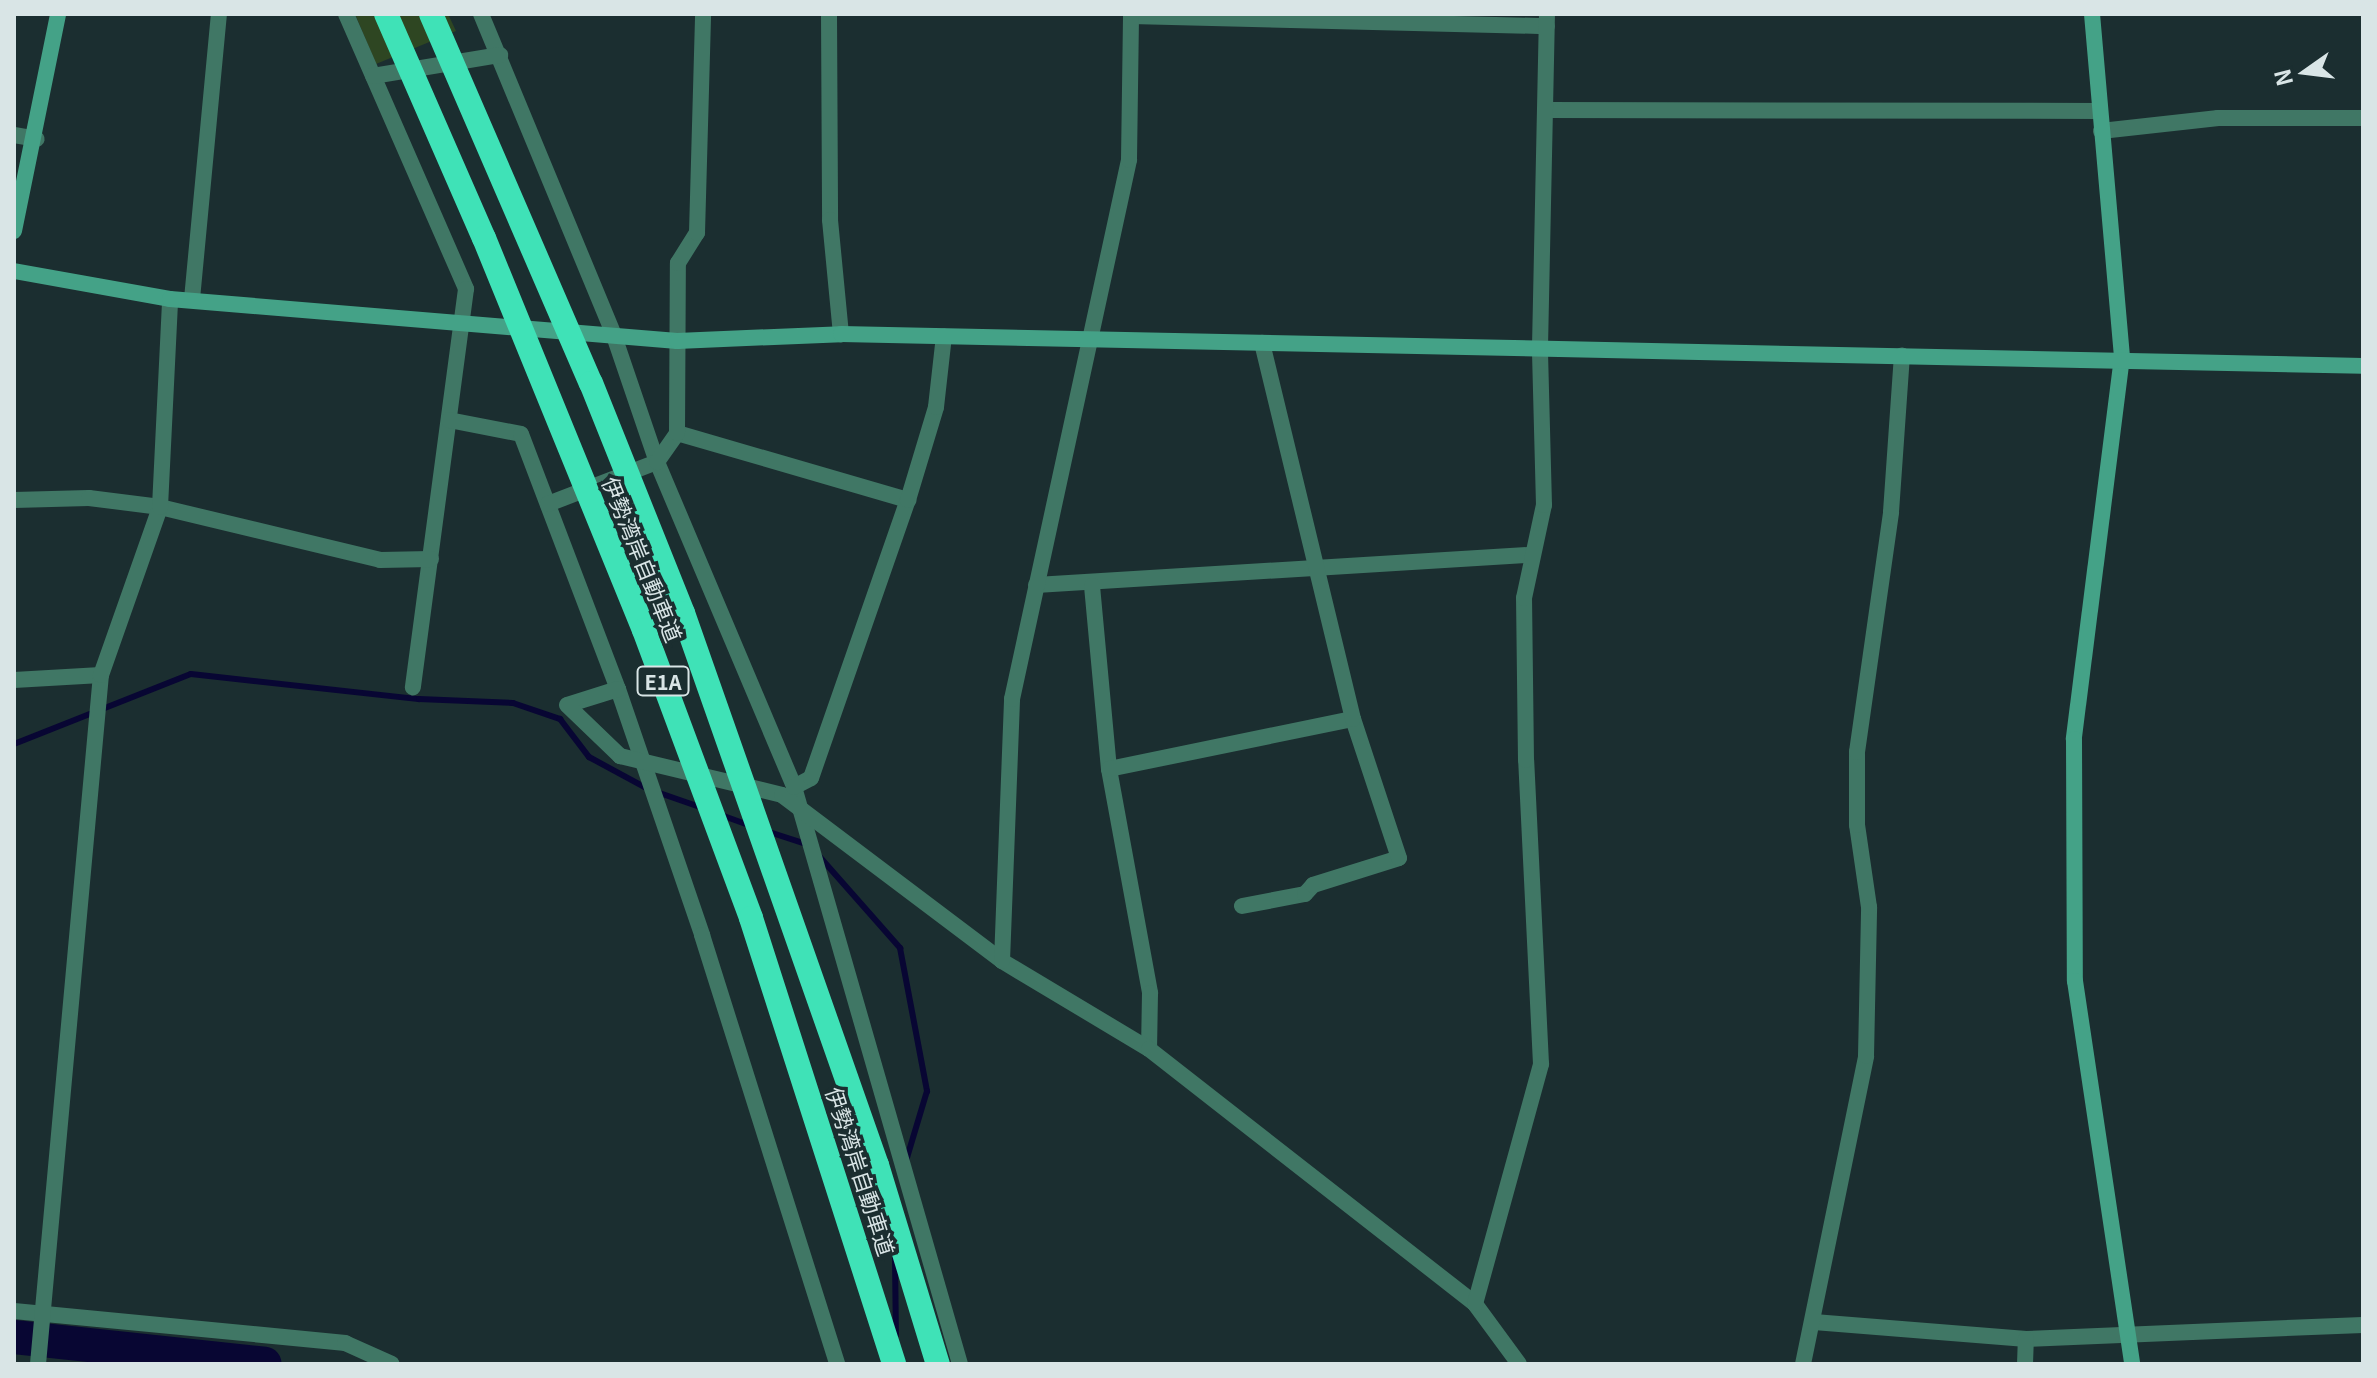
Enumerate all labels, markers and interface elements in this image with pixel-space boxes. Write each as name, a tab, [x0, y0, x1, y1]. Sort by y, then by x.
north arrow	[2265, 32, 2345, 112]
text: N	[2264, 66, 2299, 90]
street label: 伊勢湾岸自動車道	[598, 472, 688, 646]
road number: E1A	[635, 665, 691, 697]
street label: 伊勢湾岸自動車道	[821, 1083, 901, 1259]

